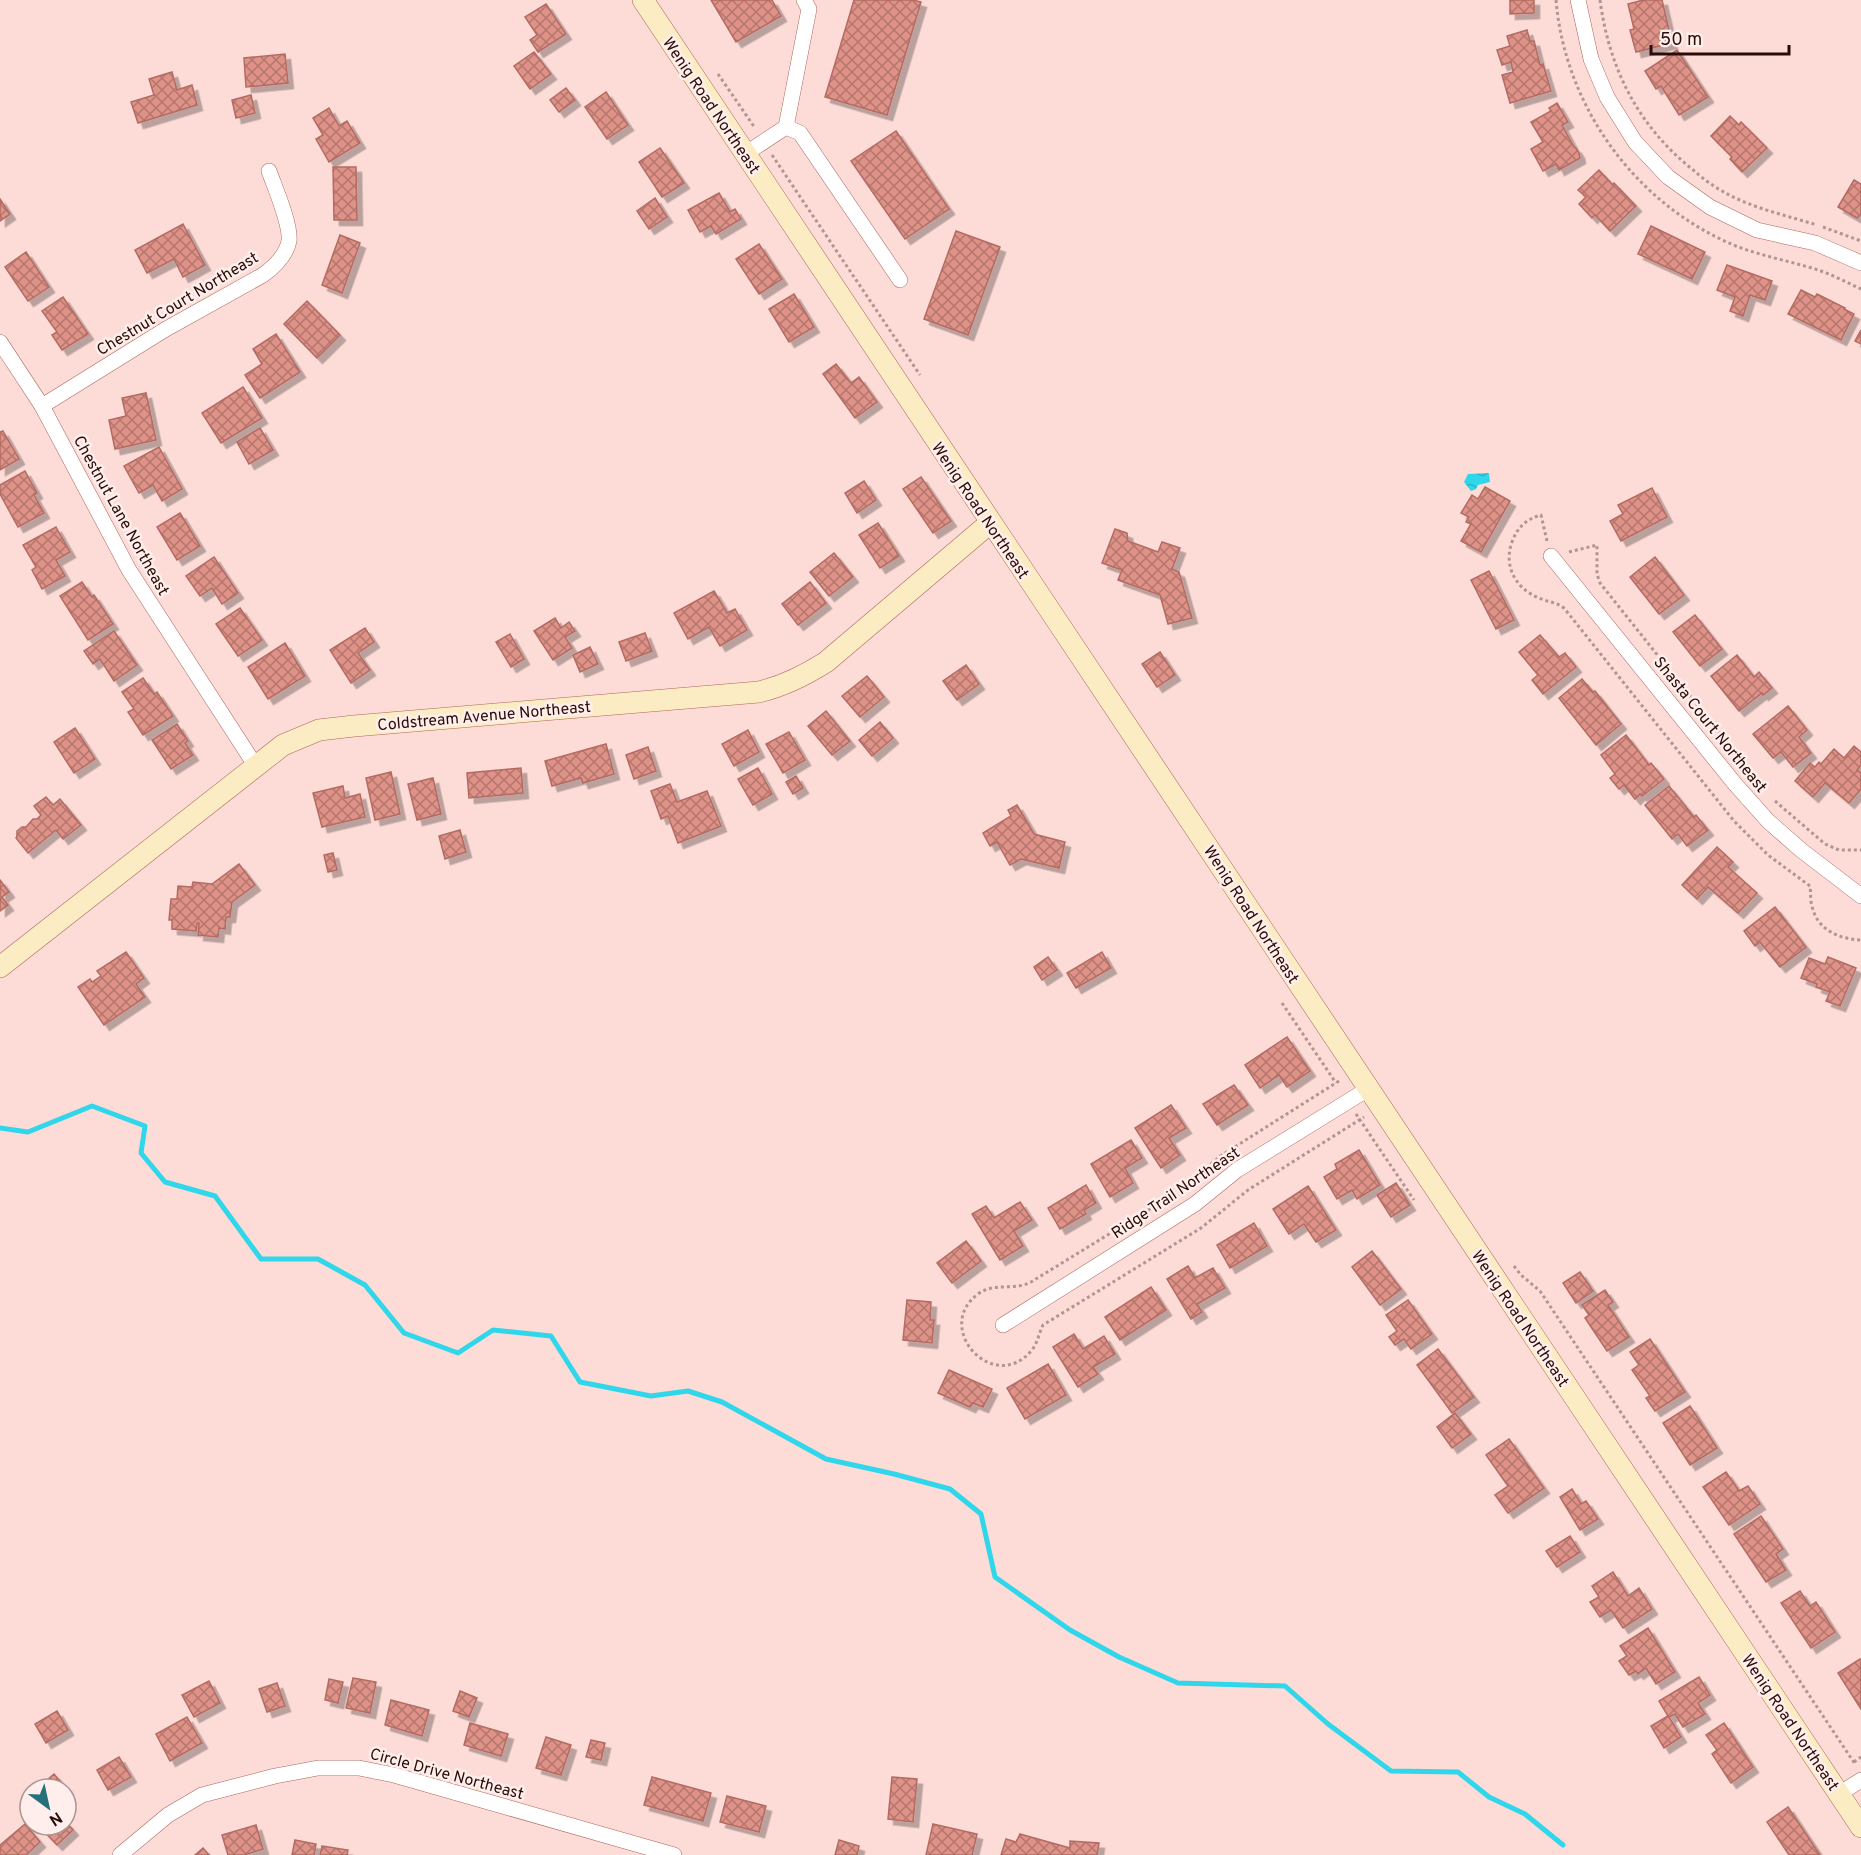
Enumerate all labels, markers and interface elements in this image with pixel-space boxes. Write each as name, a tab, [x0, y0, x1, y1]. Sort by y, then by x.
scale bar	[1651, 18, 1789, 56]
text: 50 m	[1660, 29, 1702, 52]
street label: Wenig Road Northeast	[657, 34, 764, 178]
street label: Chestnut Court Northeast	[93, 248, 263, 361]
street label: Chestnut Lane Northeast	[68, 432, 173, 599]
street label: Wenig Road Northeast	[926, 439, 1033, 583]
street label: Shasta Court Northeast	[1648, 653, 1770, 797]
street label: Coldstream Avenue Northeast	[377, 698, 592, 736]
street label: Wenig Road Northeast	[1198, 842, 1302, 988]
street label: Ridge Trail Northeast	[1108, 1143, 1244, 1244]
street label: Wenig Road Northeast	[1466, 1247, 1573, 1391]
street label: Wenig Road Northeast	[1736, 1651, 1843, 1795]
street label: Circle Drive Northeast	[367, 1745, 526, 1805]
north arrow	[18, 1777, 78, 1837]
text: N	[45, 1806, 65, 1829]

